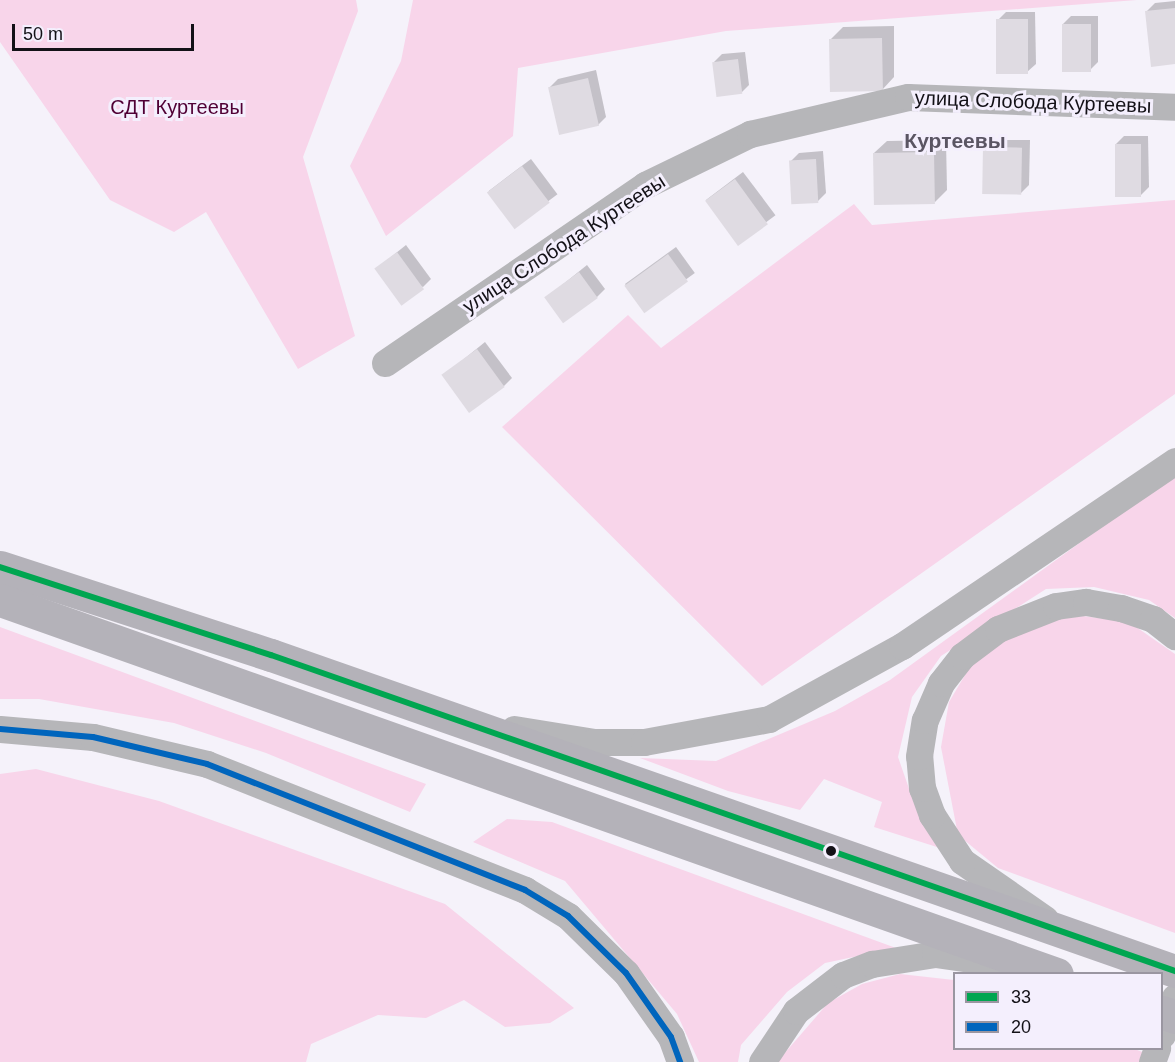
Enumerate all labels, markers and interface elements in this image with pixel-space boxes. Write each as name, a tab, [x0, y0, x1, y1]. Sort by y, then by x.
scale bar	[15, 12, 196, 50]
text: 50 m	[23, 24, 63, 44]
street label: улица Слобода Куртеевы	[914, 86, 1152, 118]
park label: СДТ Куртеевы	[110, 95, 244, 119]
district label: Куртеевы	[904, 128, 1006, 154]
street label: улица Слобода Куртеевы	[458, 169, 670, 319]
unlabelled marker	[825, 845, 837, 857]
legend	[953, 972, 1163, 1050]
text: 33	[1011, 987, 1031, 1007]
text: 20	[1011, 1017, 1031, 1037]

